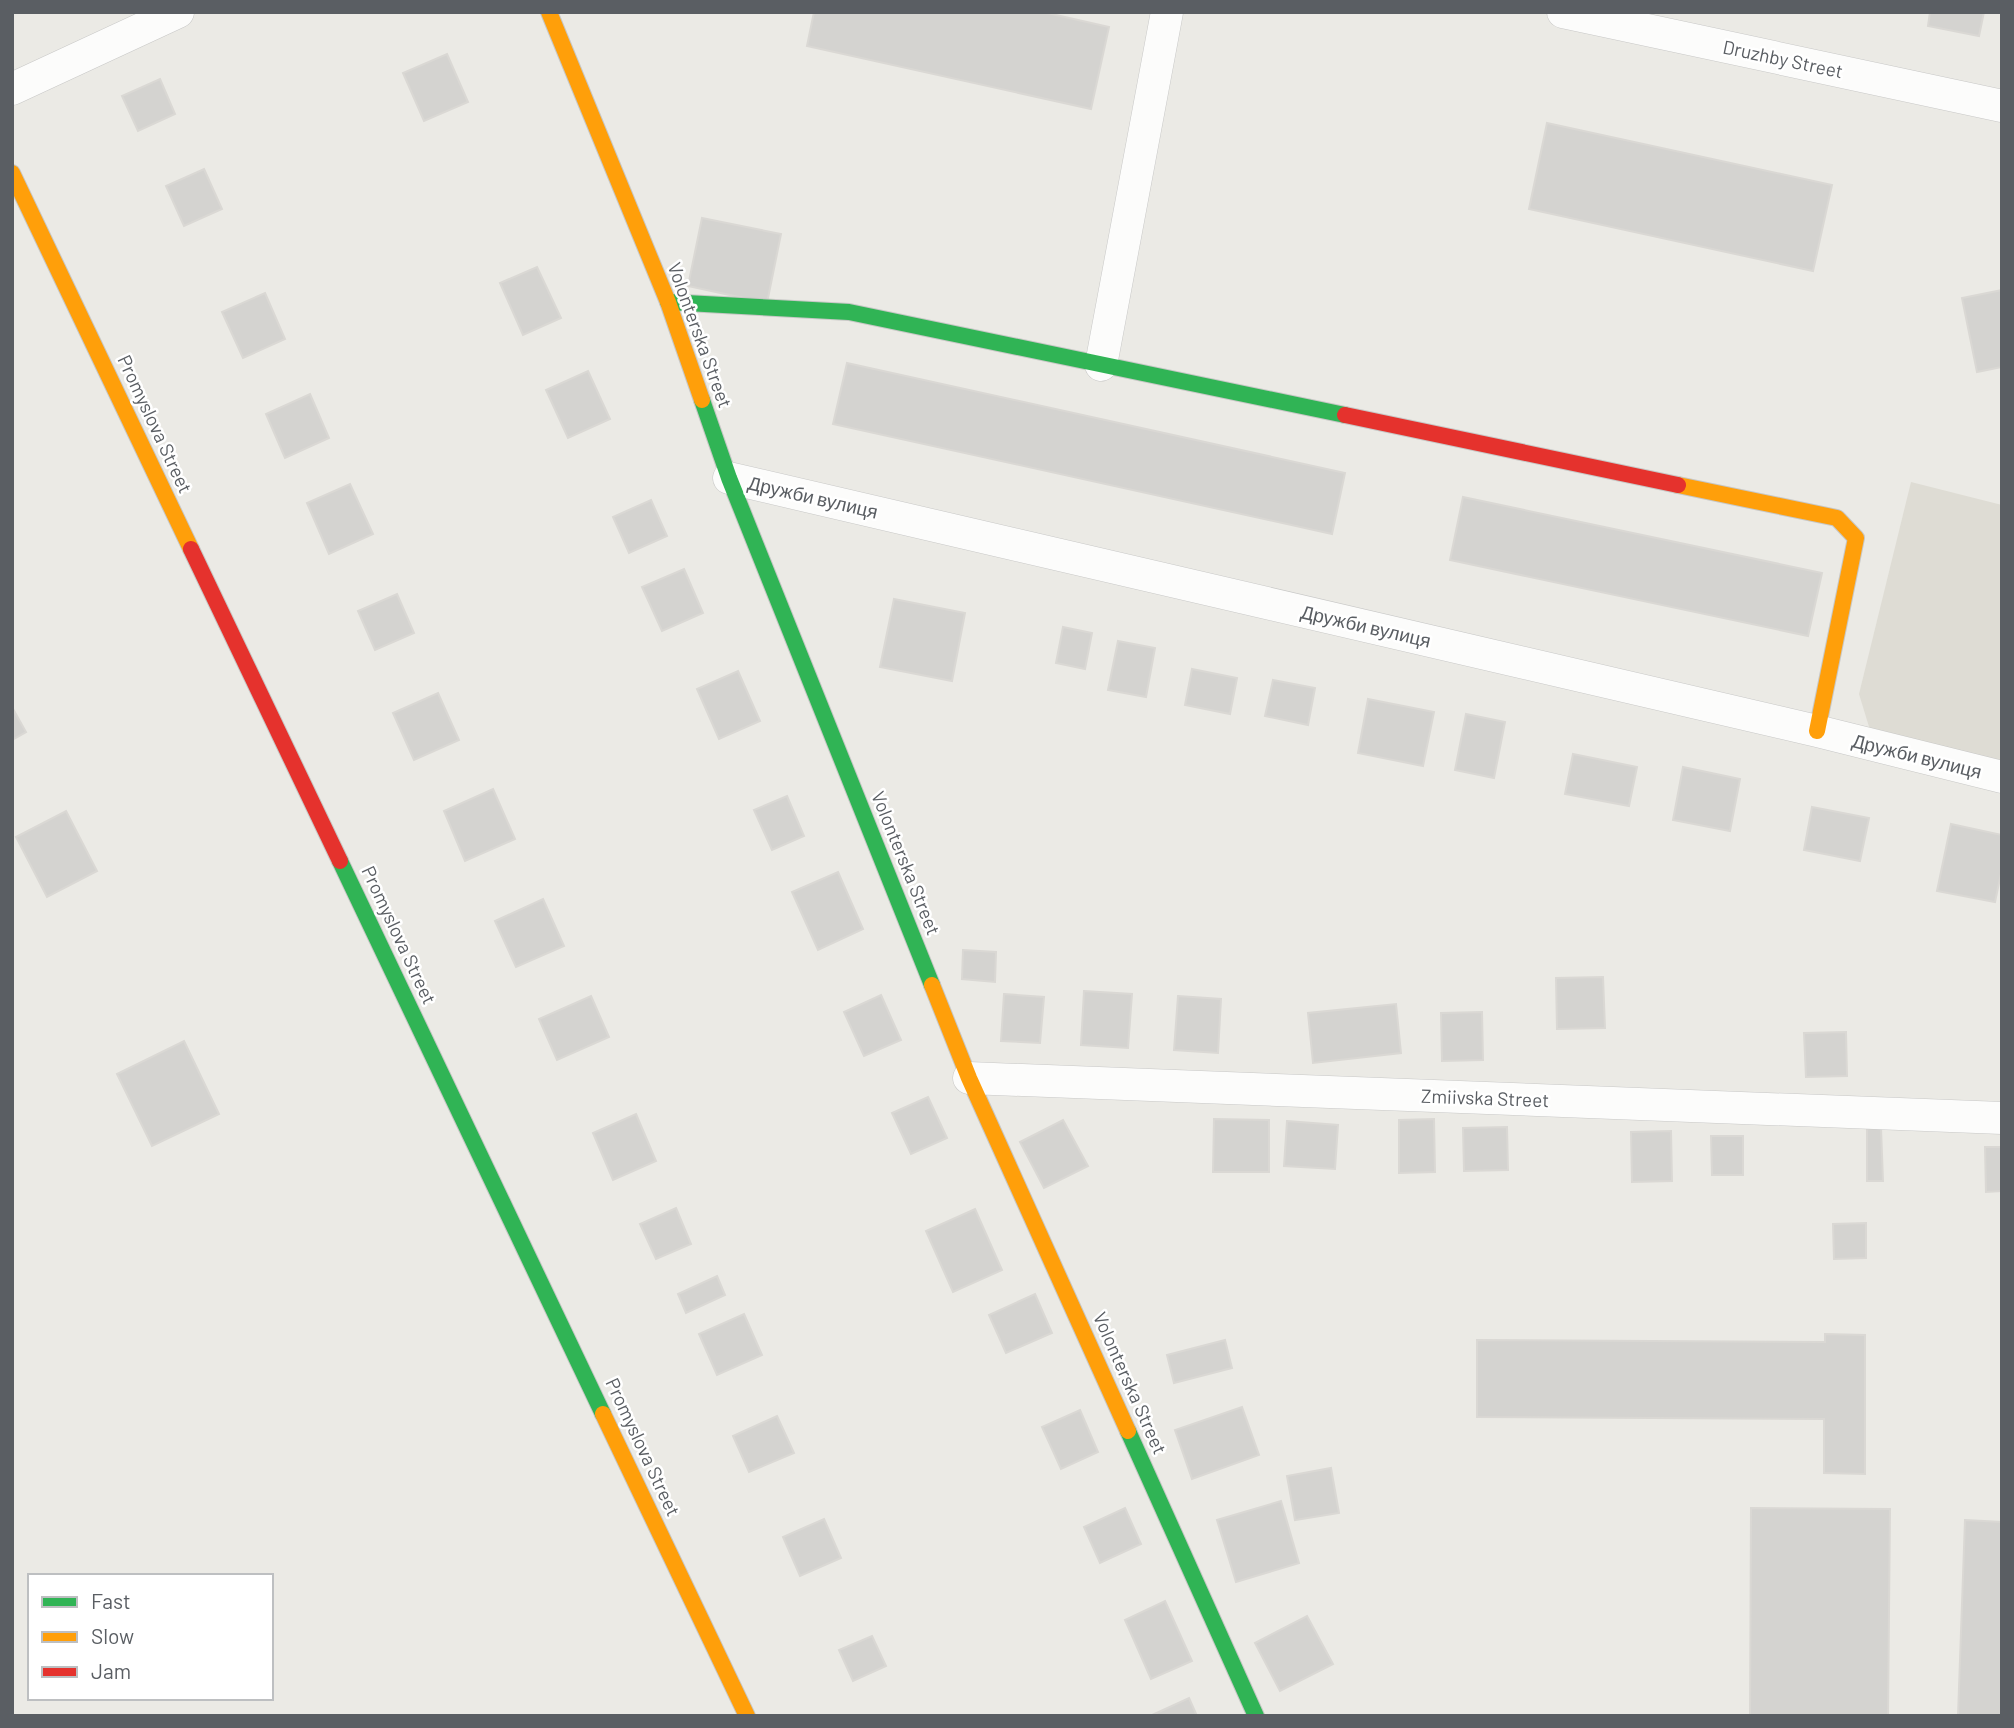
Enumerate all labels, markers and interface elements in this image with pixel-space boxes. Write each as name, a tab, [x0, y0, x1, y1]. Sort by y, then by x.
street label: Druzhby Street	[1721, 35, 1845, 82]
street label: Volonterska Street	[663, 259, 737, 411]
street label: Promyslova Street	[113, 351, 198, 497]
street label: Дружби вулиця	[746, 470, 880, 523]
street label: Дружби вулиця	[1299, 599, 1433, 652]
street label: Дружби вулиця	[1850, 728, 1984, 783]
street label: Volonterska Street	[867, 788, 946, 938]
street label: Promyslova Street	[357, 862, 442, 1008]
street label: Zmiivska Street	[1421, 1084, 1549, 1111]
street label: Volonterska Street	[1089, 1308, 1172, 1457]
street label: Promyslova Street	[601, 1374, 686, 1520]
legend	[28, 1574, 273, 1700]
text: Fast	[91, 1588, 131, 1613]
text: Slow	[91, 1623, 134, 1648]
text: Jam	[91, 1658, 131, 1683]

